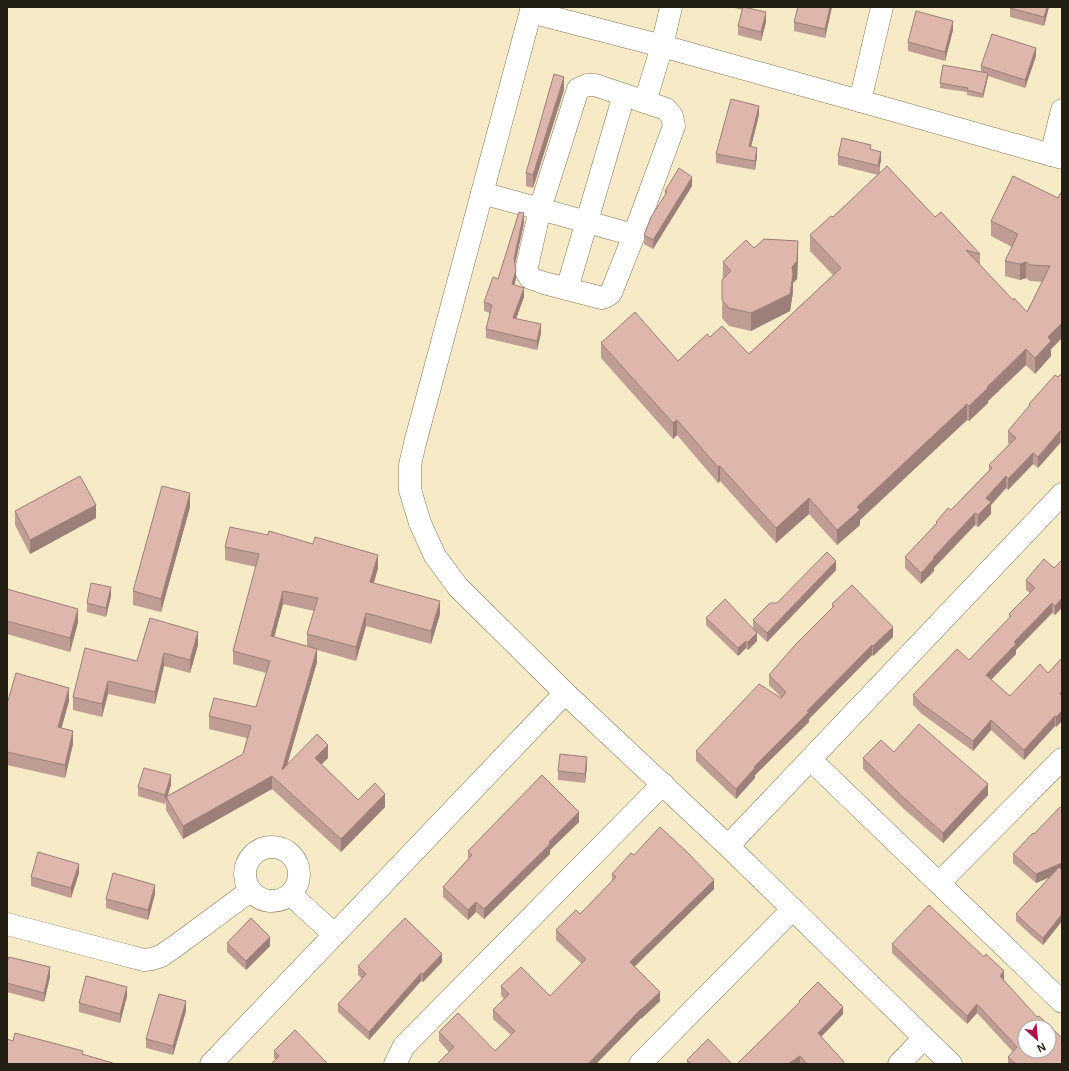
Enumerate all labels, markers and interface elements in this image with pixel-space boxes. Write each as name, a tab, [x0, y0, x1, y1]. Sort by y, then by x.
north arrow	[1017, 1019, 1057, 1059]
text: N	[1035, 1041, 1048, 1055]

